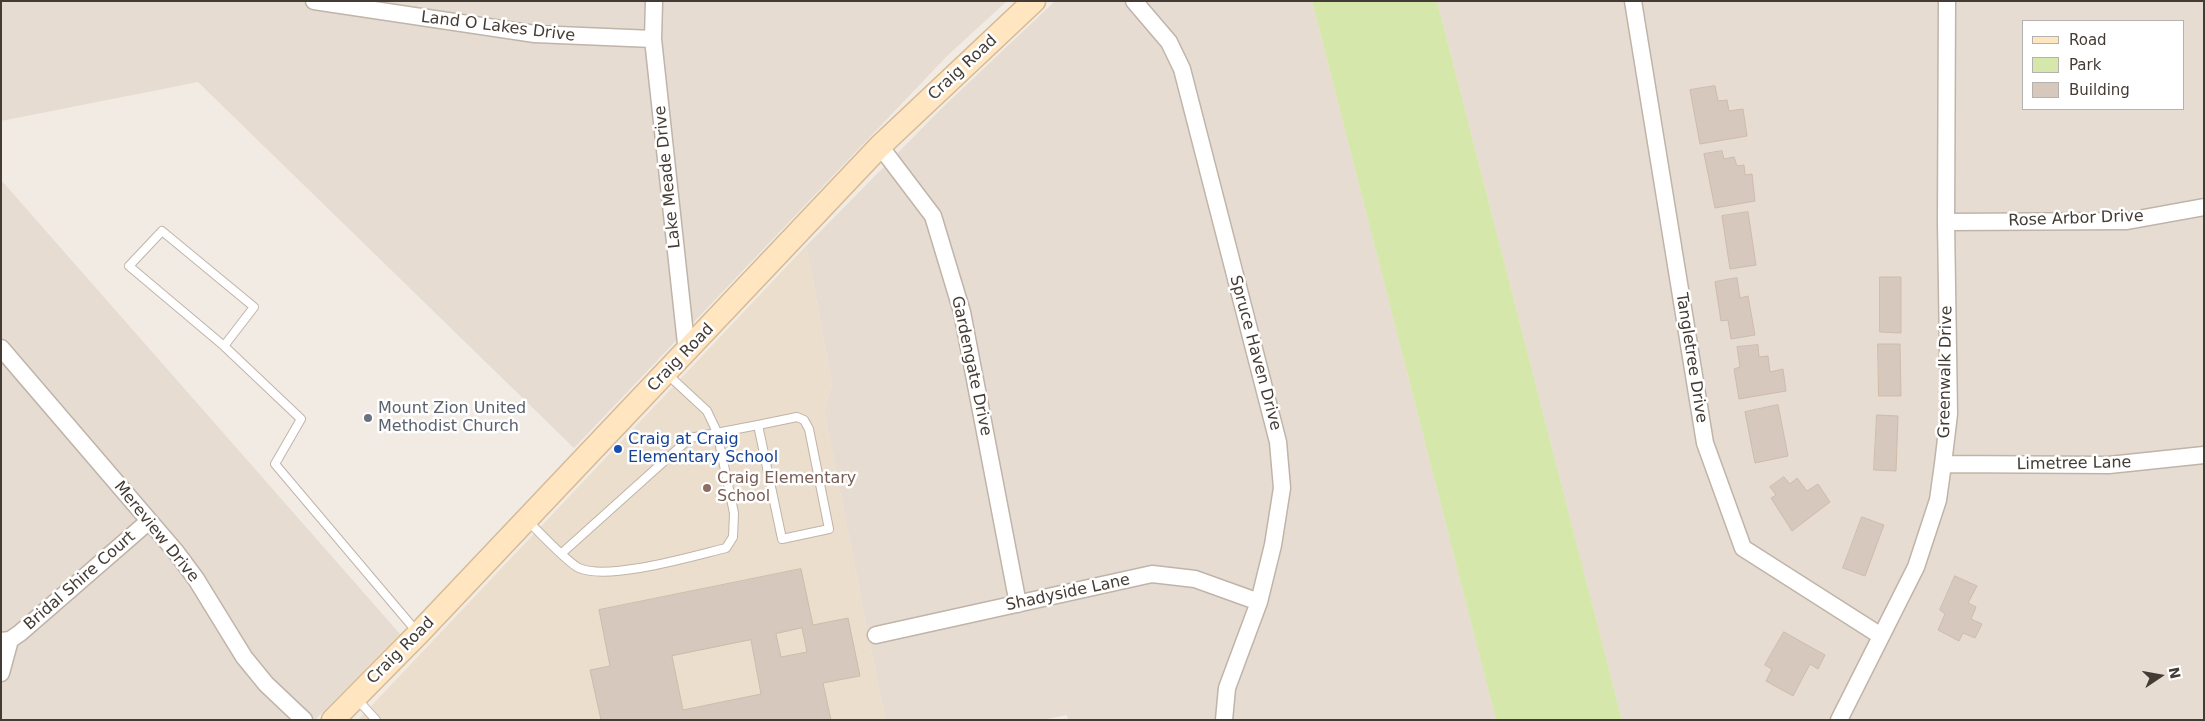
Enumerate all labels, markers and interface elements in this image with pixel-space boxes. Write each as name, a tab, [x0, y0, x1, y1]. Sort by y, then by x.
street label: Land O Lakes Drive	[420, 8, 576, 46]
legend	[2022, 20, 2185, 110]
street label: Craig Road	[924, 31, 1002, 105]
text: Road	[2069, 31, 2107, 49]
text: Park	[2069, 56, 2101, 74]
text: Building	[2069, 81, 2130, 99]
street label: Lake Meade Drive	[651, 105, 685, 249]
street label: Rose Arbor Drive	[2008, 207, 2144, 231]
street label: Spruce Haven Drive	[1225, 273, 1285, 433]
street label: Tangletree Drive	[1671, 292, 1711, 424]
street label: Gardengate Drive	[947, 294, 995, 438]
street label: Greenwalk Drive	[1935, 305, 1957, 439]
street label: Craig Road	[644, 320, 718, 396]
place label: Mount Zion United Methodist Church	[378, 399, 526, 437]
marker: Mount Zion United Methodist Church	[362, 412, 374, 424]
place label: Craig at Craig Elementary School	[628, 430, 778, 468]
marker: Craig at Craig Elementary School	[612, 443, 624, 455]
street label: Limetree Lane	[2016, 453, 2132, 475]
place label: Craig Elementary School	[717, 469, 856, 507]
street label: Mereview Drive	[109, 478, 203, 586]
marker: Craig Elementary School	[701, 482, 713, 494]
street label: Bridal Shire Court	[20, 527, 140, 635]
street label: Shadyside Lane	[1004, 570, 1132, 616]
street label: Craig Road	[363, 613, 439, 689]
north arrow	[2135, 651, 2185, 701]
text: N	[2166, 665, 2184, 680]

